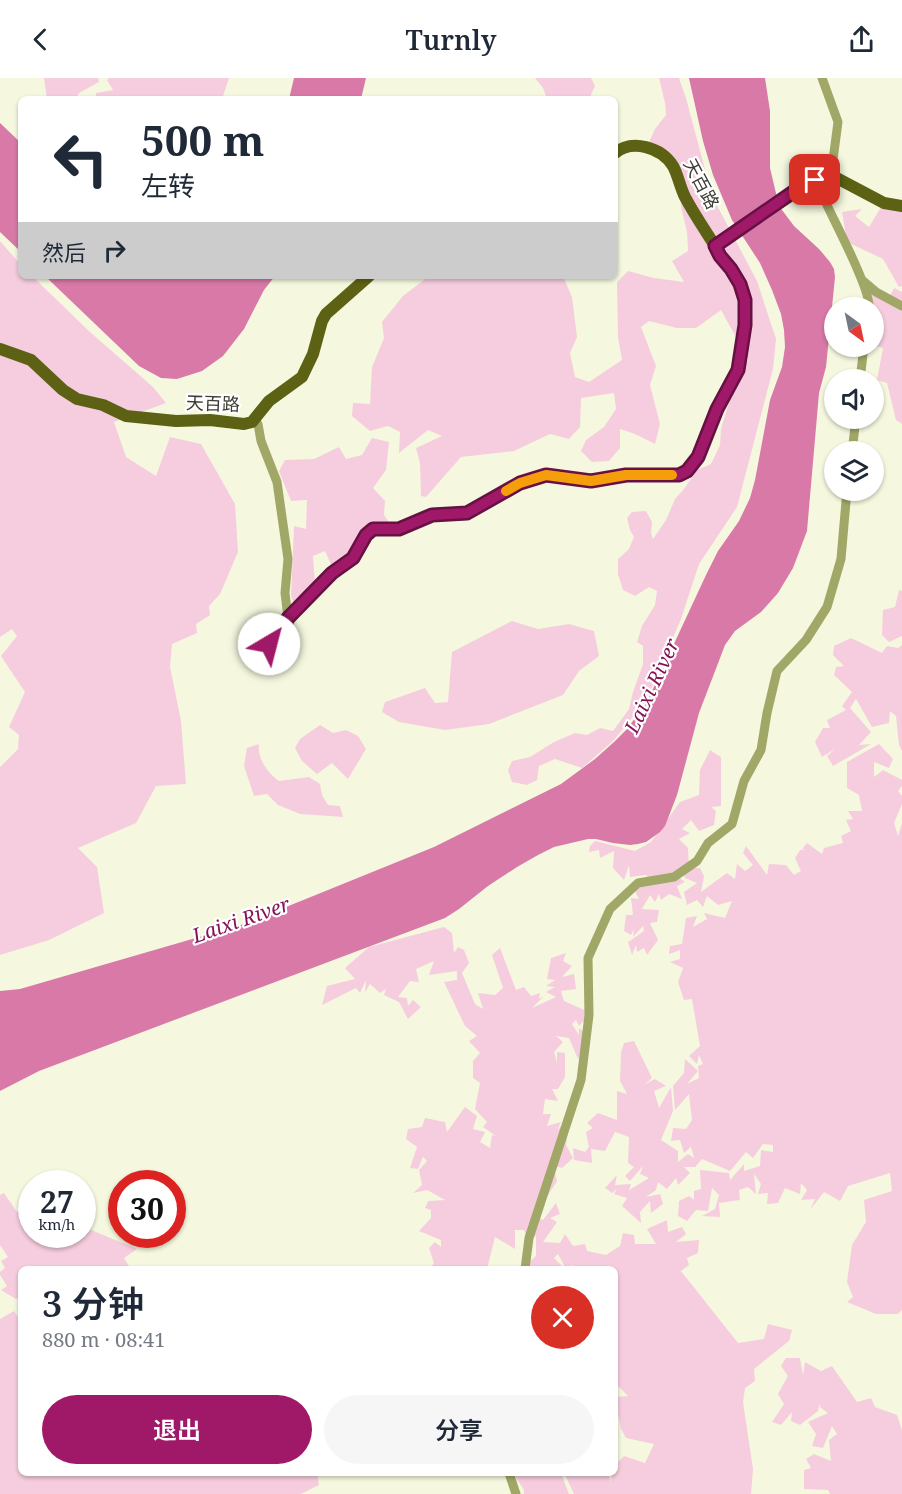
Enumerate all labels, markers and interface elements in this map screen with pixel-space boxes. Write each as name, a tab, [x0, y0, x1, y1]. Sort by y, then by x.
text: Turnly	[406, 21, 496, 58]
icon: back	[24, 23, 57, 56]
icon: share	[845, 23, 878, 56]
text: 500 m	[141, 111, 265, 168]
icon: left	[42, 120, 120, 198]
street label: 天百路	[679, 154, 725, 213]
pin	[789, 154, 840, 205]
icon: arrive	[798, 163, 831, 196]
text: 左转	[141, 167, 195, 204]
icon: right	[98, 234, 131, 267]
text: 然后	[42, 237, 86, 267]
north arrow	[824, 297, 884, 357]
map controls	[824, 297, 884, 501]
button: sound	[824, 369, 884, 429]
street label: 天百路	[186, 390, 240, 416]
button: layers	[824, 441, 884, 501]
position arrow	[237, 612, 301, 676]
water label: Laixi River	[617, 633, 686, 738]
water label: Laixi River	[187, 890, 294, 949]
speed limit sign: 30	[108, 1170, 186, 1248]
text: 27	[40, 1181, 74, 1222]
text: km/h	[39, 1214, 75, 1234]
text: 3 分钟	[42, 1279, 144, 1328]
button: close	[531, 1286, 594, 1349]
text: 880 m · 08:41	[42, 1326, 165, 1353]
button: 退出	[42, 1395, 312, 1464]
button: 分享	[324, 1395, 594, 1464]

